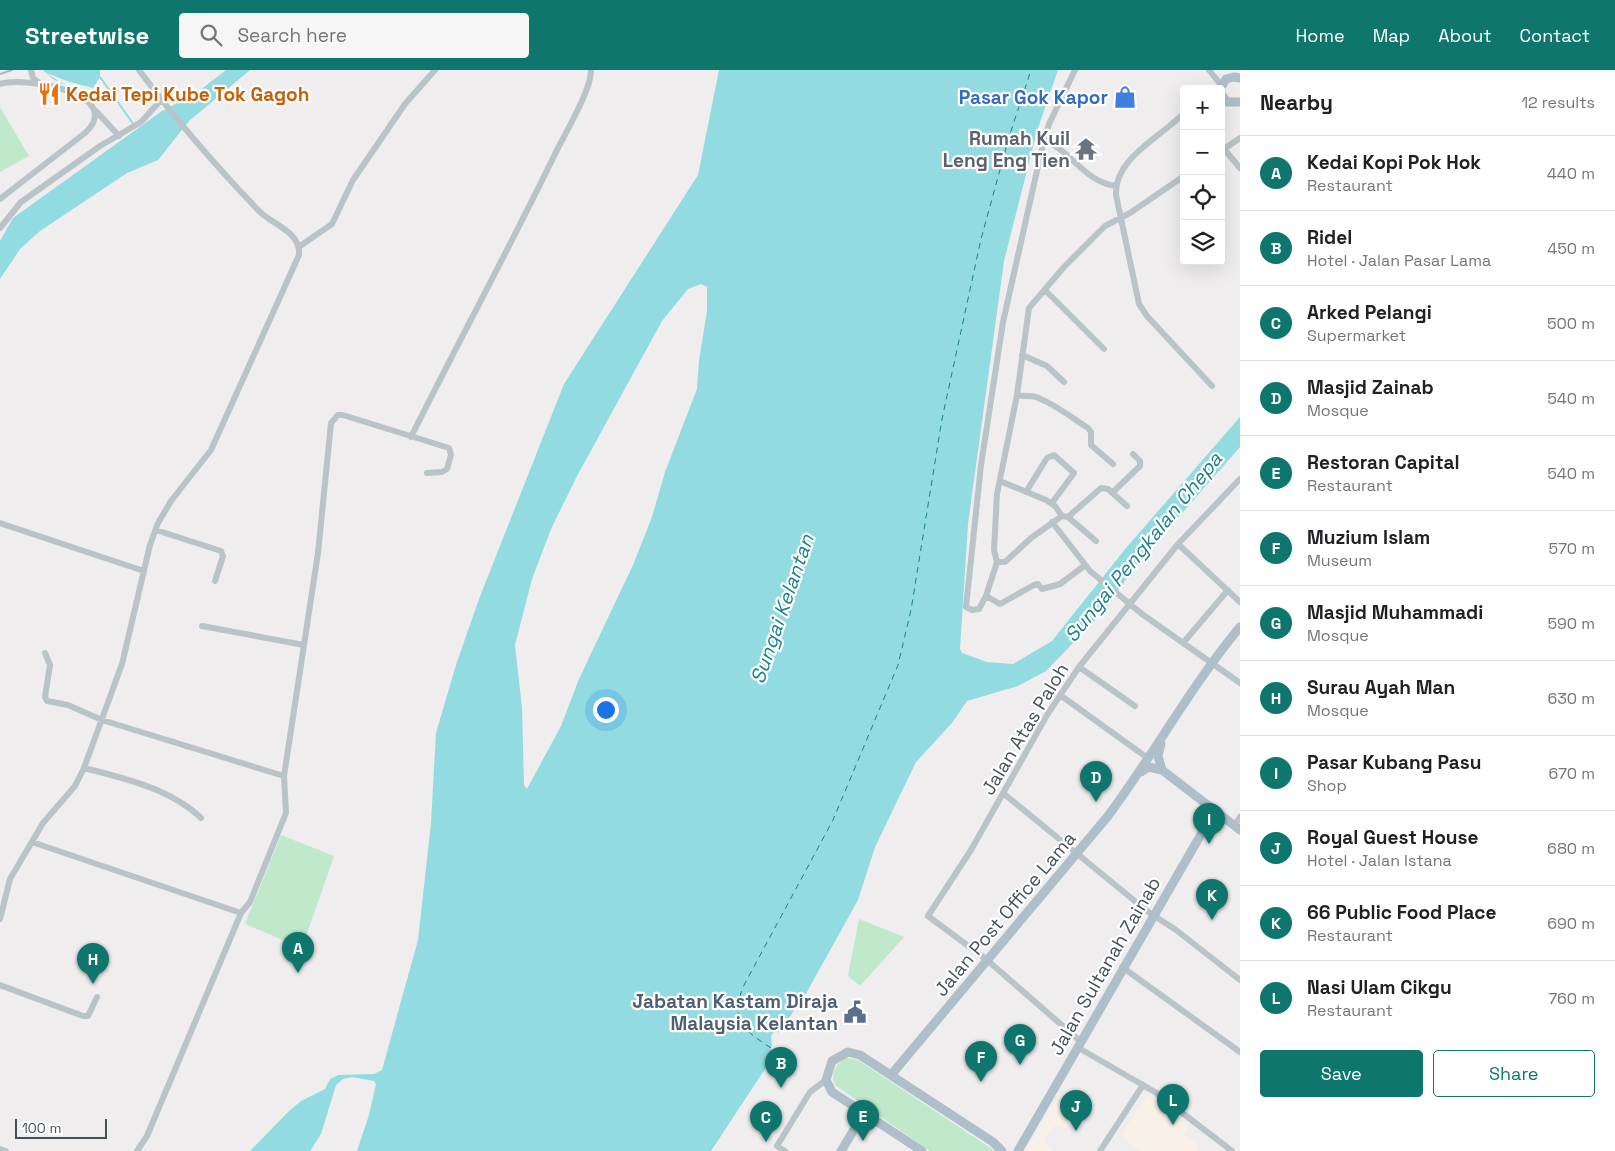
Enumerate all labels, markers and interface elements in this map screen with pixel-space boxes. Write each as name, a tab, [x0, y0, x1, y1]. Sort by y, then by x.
search box	[179, 13, 529, 58]
text: Streetwise	[25, 20, 149, 51]
icon: search	[197, 21, 225, 49]
text: Search here	[237, 23, 347, 48]
text: Home	[1296, 24, 1345, 47]
text: Map	[1373, 24, 1410, 47]
text: About	[1438, 24, 1492, 47]
text: Contact	[1520, 24, 1590, 47]
restaurant icon: Kedai Tepi Kube Tok Gagoh	[36, 81, 62, 107]
place label: Kedai Tepi Kube Tok Gagoh	[66, 82, 309, 107]
shop icon: Pasar Gok Kapor	[1112, 84, 1138, 110]
place label: Pasar Gok Kapor	[959, 85, 1108, 110]
map controls	[1180, 85, 1225, 265]
button: +	[1180, 85, 1225, 130]
text: Nearby	[1260, 89, 1333, 116]
text: 12 results	[1521, 92, 1595, 113]
place label: Rumah Kuil Leng Eng Tien	[943, 126, 1070, 173]
button: −	[1180, 130, 1225, 175]
temple icon: Rumah Kuil Leng Eng Tien	[1073, 136, 1099, 162]
text: Kedai Kopi Pok Hok	[1307, 150, 1481, 175]
text: A	[1271, 163, 1281, 184]
text: 440 m	[1547, 163, 1595, 184]
button: locate	[1180, 175, 1225, 220]
text: Restaurant	[1307, 175, 1393, 196]
button: layers	[1180, 220, 1225, 265]
text: Ridel	[1307, 225, 1352, 250]
text: B	[1271, 238, 1281, 259]
text: 450 m	[1547, 238, 1595, 259]
text: Hotel · Jalan Pasar Lama	[1307, 250, 1491, 271]
text: Arked Pelangi	[1307, 300, 1432, 325]
text: C	[1271, 313, 1281, 334]
text: 500 m	[1547, 313, 1595, 334]
text: Supermarket	[1307, 325, 1406, 346]
text: Masjid Zainab	[1307, 375, 1434, 400]
text: D	[1271, 388, 1281, 409]
text: 540 m	[1547, 388, 1595, 409]
text: Mosque	[1307, 400, 1369, 421]
water label: Sungai Pengkalan Chepa	[1058, 446, 1228, 647]
text: Restoran Capital	[1307, 450, 1460, 475]
text: E	[1272, 463, 1280, 484]
text: 540 m	[1547, 463, 1595, 484]
text: Restaurant	[1307, 475, 1393, 496]
text: Muzium Islam	[1307, 525, 1430, 550]
water label: Sungai Kelantan	[744, 530, 820, 687]
text: F	[1272, 538, 1280, 559]
text: 570 m	[1549, 538, 1595, 559]
text: Museum	[1307, 550, 1372, 571]
text: Masjid Muhammadi	[1307, 600, 1483, 625]
text: G	[1271, 613, 1281, 634]
text: 590 m	[1547, 613, 1595, 634]
text: Mosque	[1307, 625, 1369, 646]
street label: Jalan Atas Paloh	[976, 658, 1074, 800]
text: Surau Ayah Man	[1307, 675, 1455, 700]
text: H	[1271, 688, 1281, 709]
text: 630 m	[1547, 688, 1595, 709]
your location	[593, 697, 619, 723]
text: Mosque	[1307, 700, 1369, 721]
text: Pasar Kubang Pasu	[1307, 750, 1481, 775]
pin: D	[1080, 761, 1112, 802]
text: I	[1274, 763, 1278, 784]
text: 670 m	[1548, 763, 1595, 784]
text: Shop	[1307, 775, 1347, 796]
pin: I	[1193, 803, 1225, 844]
text: Royal Guest House	[1307, 825, 1478, 850]
street label: Jalan Post Office Lama	[929, 826, 1081, 1002]
text: J	[1271, 838, 1281, 859]
text: 680 m	[1547, 838, 1595, 859]
text: Hotel · Jalan Istana	[1307, 850, 1452, 871]
street label: Jalan Sultanah Zainab	[1044, 872, 1166, 1060]
pin: K	[1196, 879, 1228, 920]
text: 66 Public Food Place	[1307, 900, 1496, 925]
text: K	[1271, 913, 1281, 934]
text: 690 m	[1547, 913, 1595, 934]
text: Restaurant	[1307, 925, 1393, 946]
pin: A	[282, 932, 314, 973]
pin: H	[77, 943, 109, 984]
text: Nasi Ulam Cikgu	[1307, 975, 1452, 1000]
text: L	[1272, 988, 1280, 1009]
text: 760 m	[1548, 988, 1595, 1009]
place label: Jabatan Kastam Diraja Malaysia Kelantan	[632, 989, 838, 1036]
public building icon: Jabatan Kastam Diraja Malaysia Kelantan	[842, 999, 868, 1025]
text: Restaurant	[1307, 1000, 1393, 1021]
pin: G	[1004, 1024, 1036, 1065]
pin: F	[965, 1041, 997, 1082]
pin: B	[765, 1047, 797, 1088]
button: Save	[1260, 1050, 1423, 1097]
button: Share	[1433, 1050, 1595, 1097]
pin: L	[1157, 1084, 1189, 1125]
pin: J	[1060, 1090, 1092, 1131]
pin: E	[847, 1100, 879, 1141]
pin: C	[750, 1101, 782, 1142]
scale bar	[15, 1116, 108, 1139]
text: 100 m	[22, 1119, 61, 1137]

